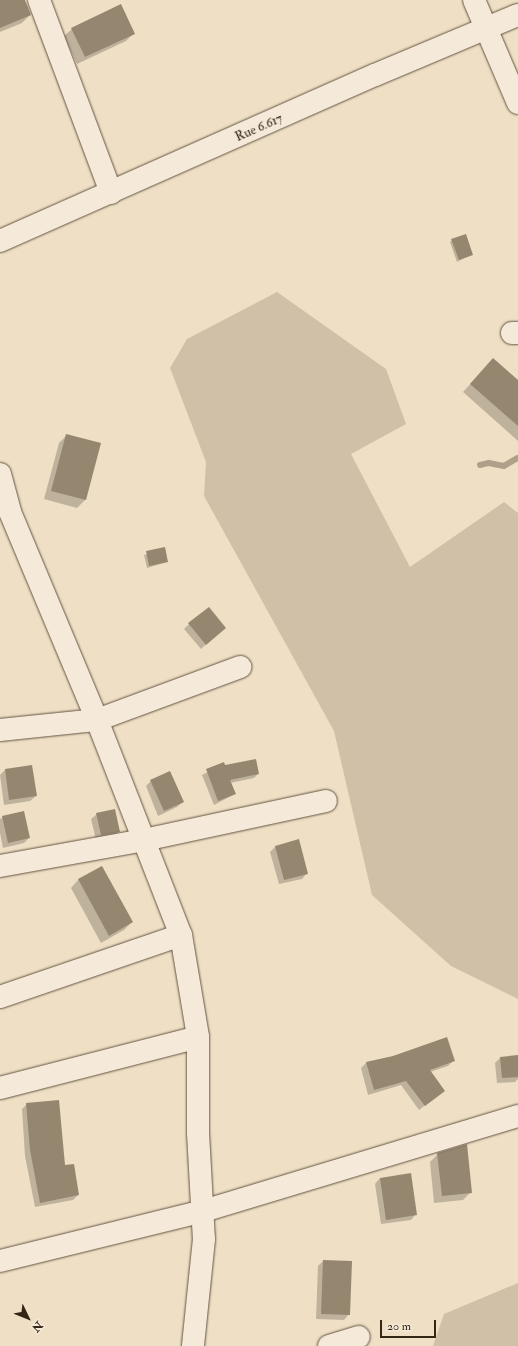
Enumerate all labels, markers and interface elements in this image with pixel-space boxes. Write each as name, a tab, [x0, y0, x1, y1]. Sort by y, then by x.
street label: Rue 6.617	[233, 111, 285, 145]
north arrow	[8, 1298, 48, 1338]
scale bar	[382, 1312, 438, 1338]
text: N	[29, 1318, 45, 1335]
text: 20 m	[387, 1319, 411, 1334]

